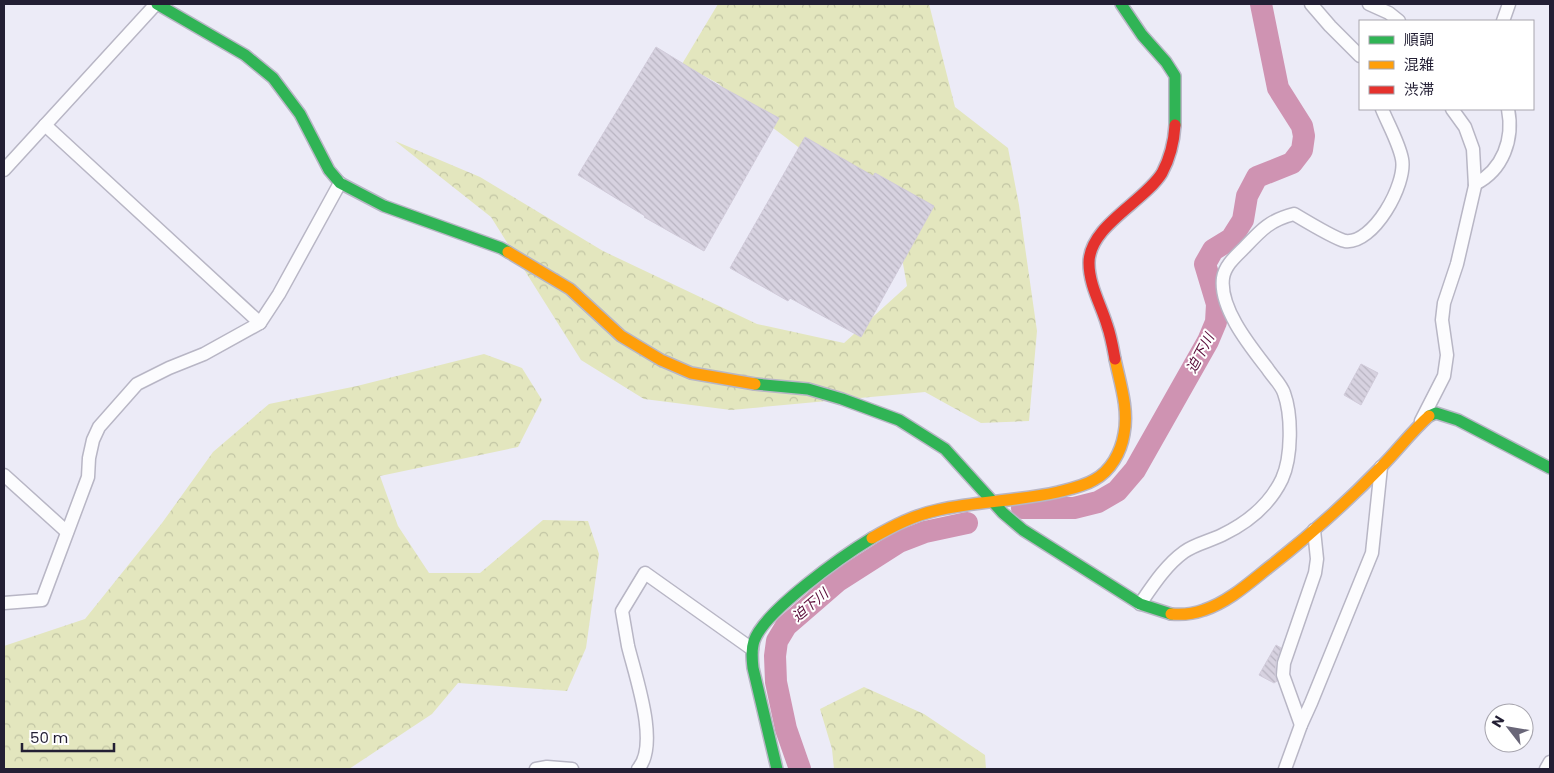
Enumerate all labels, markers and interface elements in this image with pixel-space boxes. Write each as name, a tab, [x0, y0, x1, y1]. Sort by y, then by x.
legend	[1359, 20, 1534, 110]
text: 順調	[1404, 29, 1434, 50]
text: 混雑	[1404, 54, 1434, 75]
text: 渋滞	[1404, 79, 1434, 100]
water label: 迫下川	[1181, 328, 1220, 376]
water label: 迫下川	[787, 583, 834, 626]
north arrow	[1484, 703, 1534, 753]
text: N	[1487, 712, 1509, 731]
scale bar	[22, 720, 115, 752]
text: 50 m	[30, 727, 68, 748]

